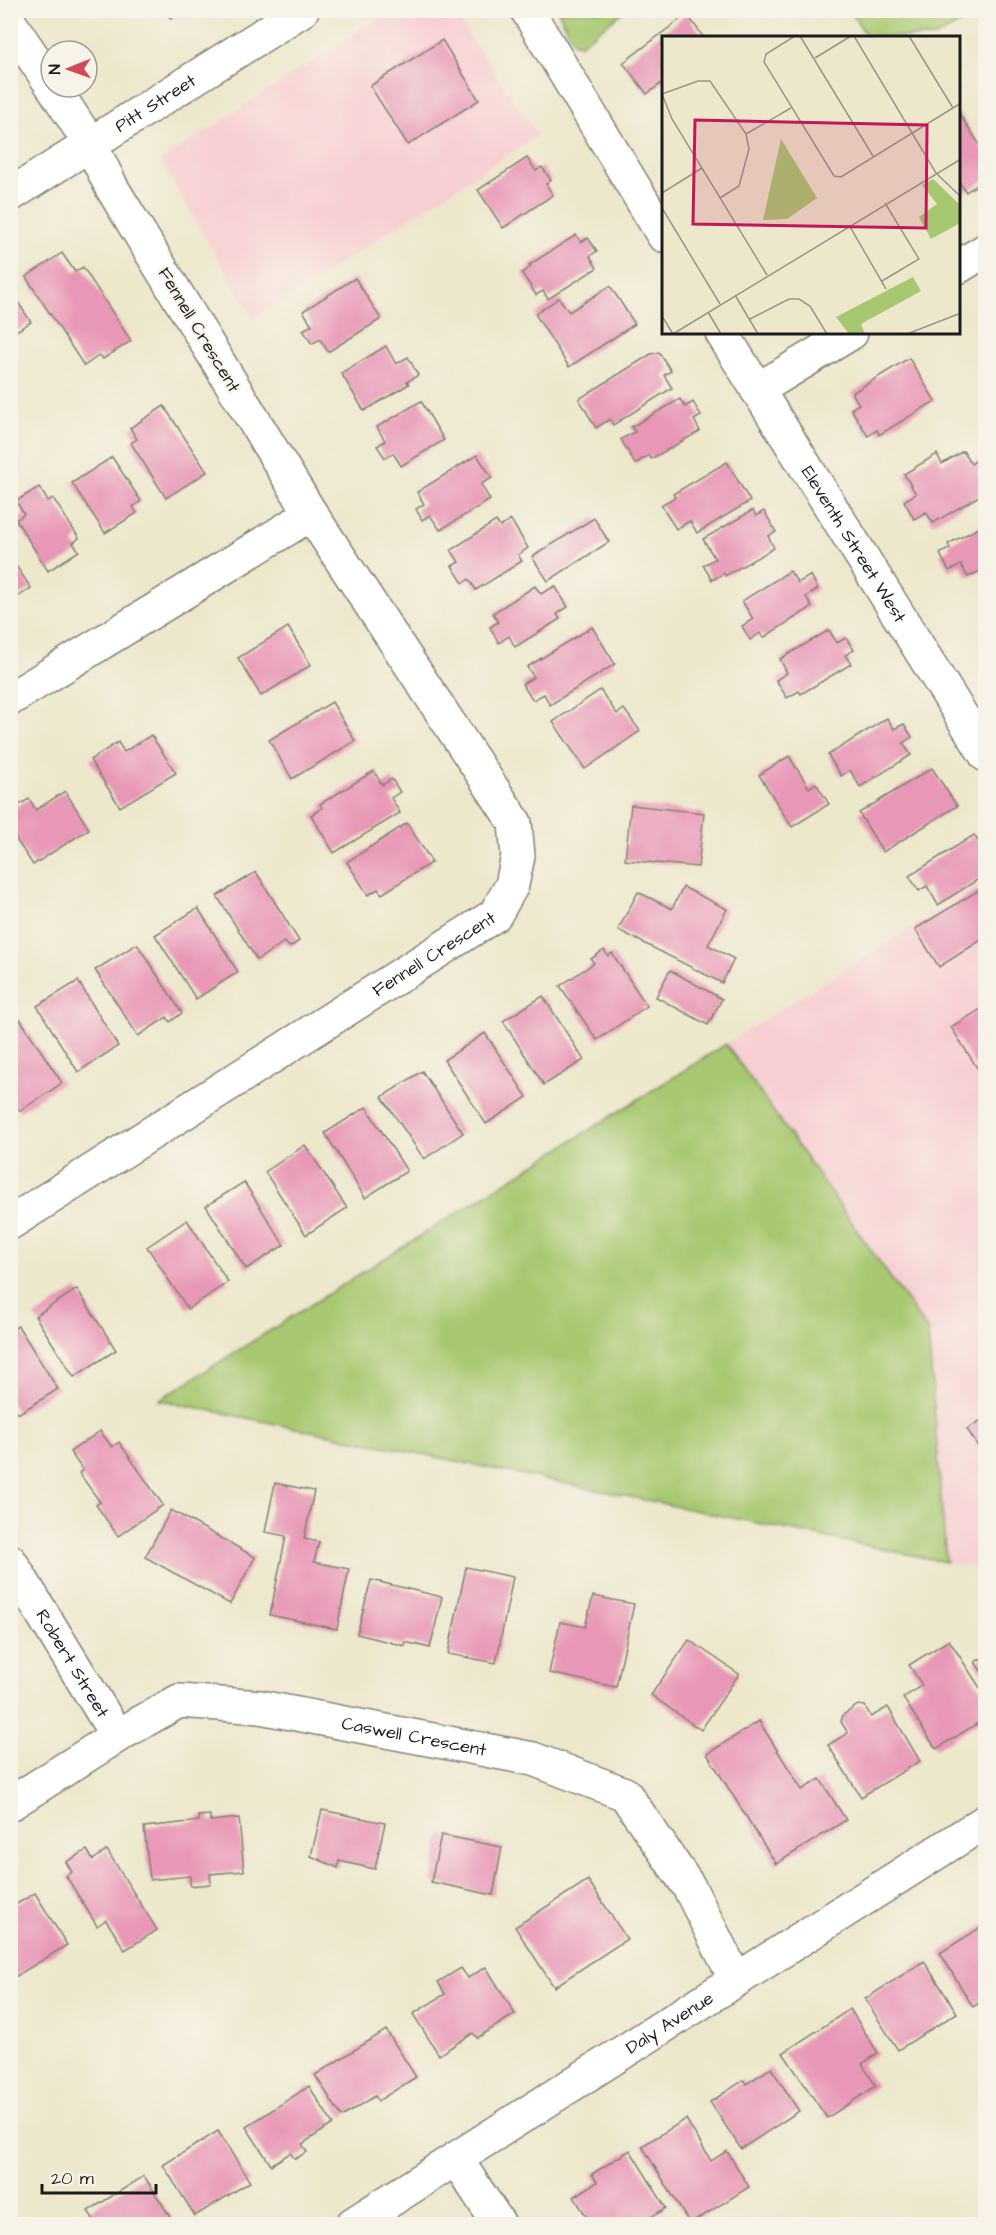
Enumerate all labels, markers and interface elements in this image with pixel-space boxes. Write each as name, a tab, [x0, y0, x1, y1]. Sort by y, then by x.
inset map	[662, 36, 960, 334]
north arrow	[39, 39, 99, 99]
text: N	[44, 64, 66, 74]
street label: Pitt Street	[110, 67, 201, 138]
street label: Fennell Crescent	[152, 263, 247, 398]
street label: Eleventh Street West	[796, 461, 913, 628]
street label: Fennell Crescent	[367, 905, 501, 1002]
street label: Robert Street	[30, 1604, 116, 1723]
street label: Caswell Crescent	[339, 1710, 489, 1763]
street label: Daly Avenue	[621, 1985, 718, 2060]
scale bar	[42, 2157, 156, 2195]
text: 20 m	[51, 2166, 94, 2191]

